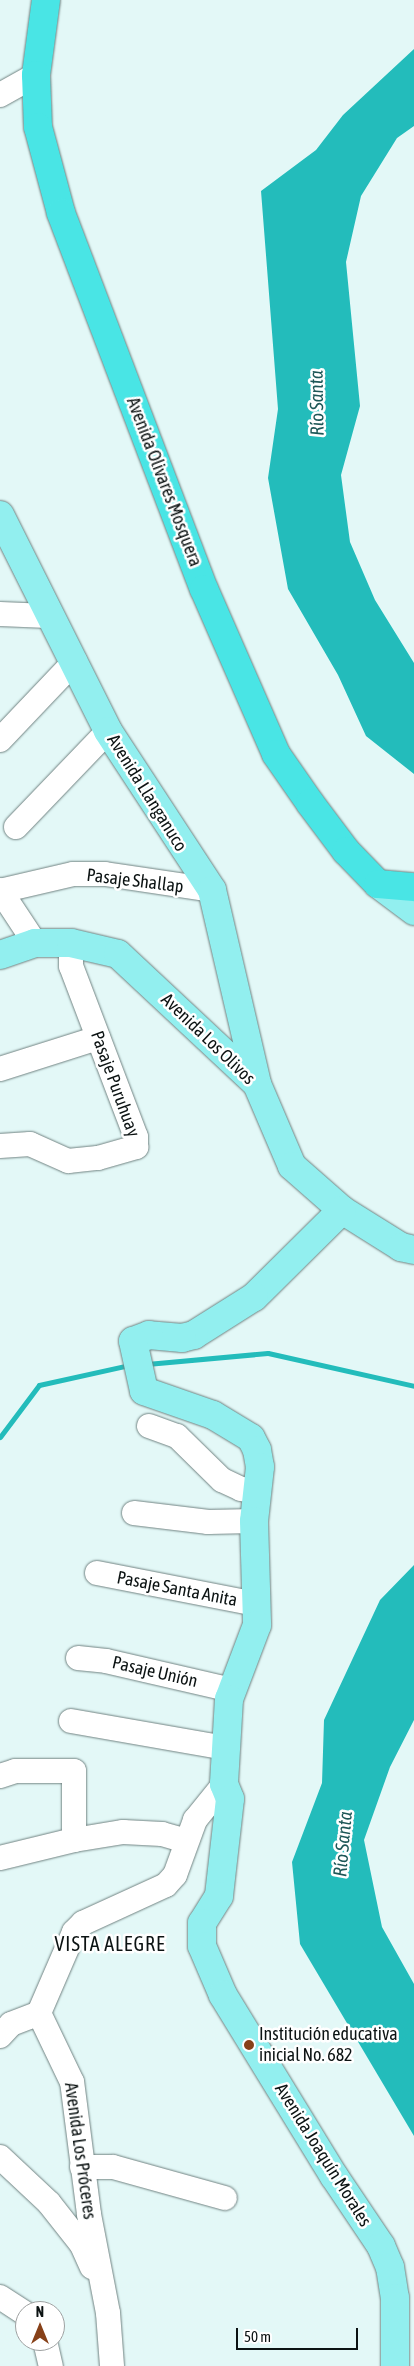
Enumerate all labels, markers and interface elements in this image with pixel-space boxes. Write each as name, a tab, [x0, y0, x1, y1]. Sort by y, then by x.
water label: Río Santa	[305, 370, 329, 436]
street label: Avenida Olivares Mosquera	[122, 394, 206, 570]
street label: Avenida Llanganuco	[102, 731, 192, 855]
street label: Pasaje Shallap	[85, 864, 185, 898]
street label: Avenida Los Olivos	[157, 989, 259, 1089]
street label: Pasaje Puruhuay	[86, 1028, 144, 1140]
street label: Pasaje Santa Anita	[115, 1567, 239, 1611]
street label: Pasaje Unión	[110, 1652, 200, 1692]
water label: Río Santa	[329, 1810, 357, 1878]
district label: VISTA ALEGRE	[53, 1931, 167, 1955]
place label: Institución educativa inicial No. 682	[259, 2024, 398, 2066]
marker: Institución educativa inicial No. 682	[243, 2039, 255, 2051]
street label: Avenida Joaquín Morales	[270, 2079, 376, 2231]
street label: Avenida Los Próceres	[60, 2081, 100, 2221]
north arrow	[15, 2301, 65, 2351]
text: N	[36, 2304, 44, 2320]
scale bar	[239, 2318, 362, 2350]
text: 50 m	[244, 2328, 271, 2345]

